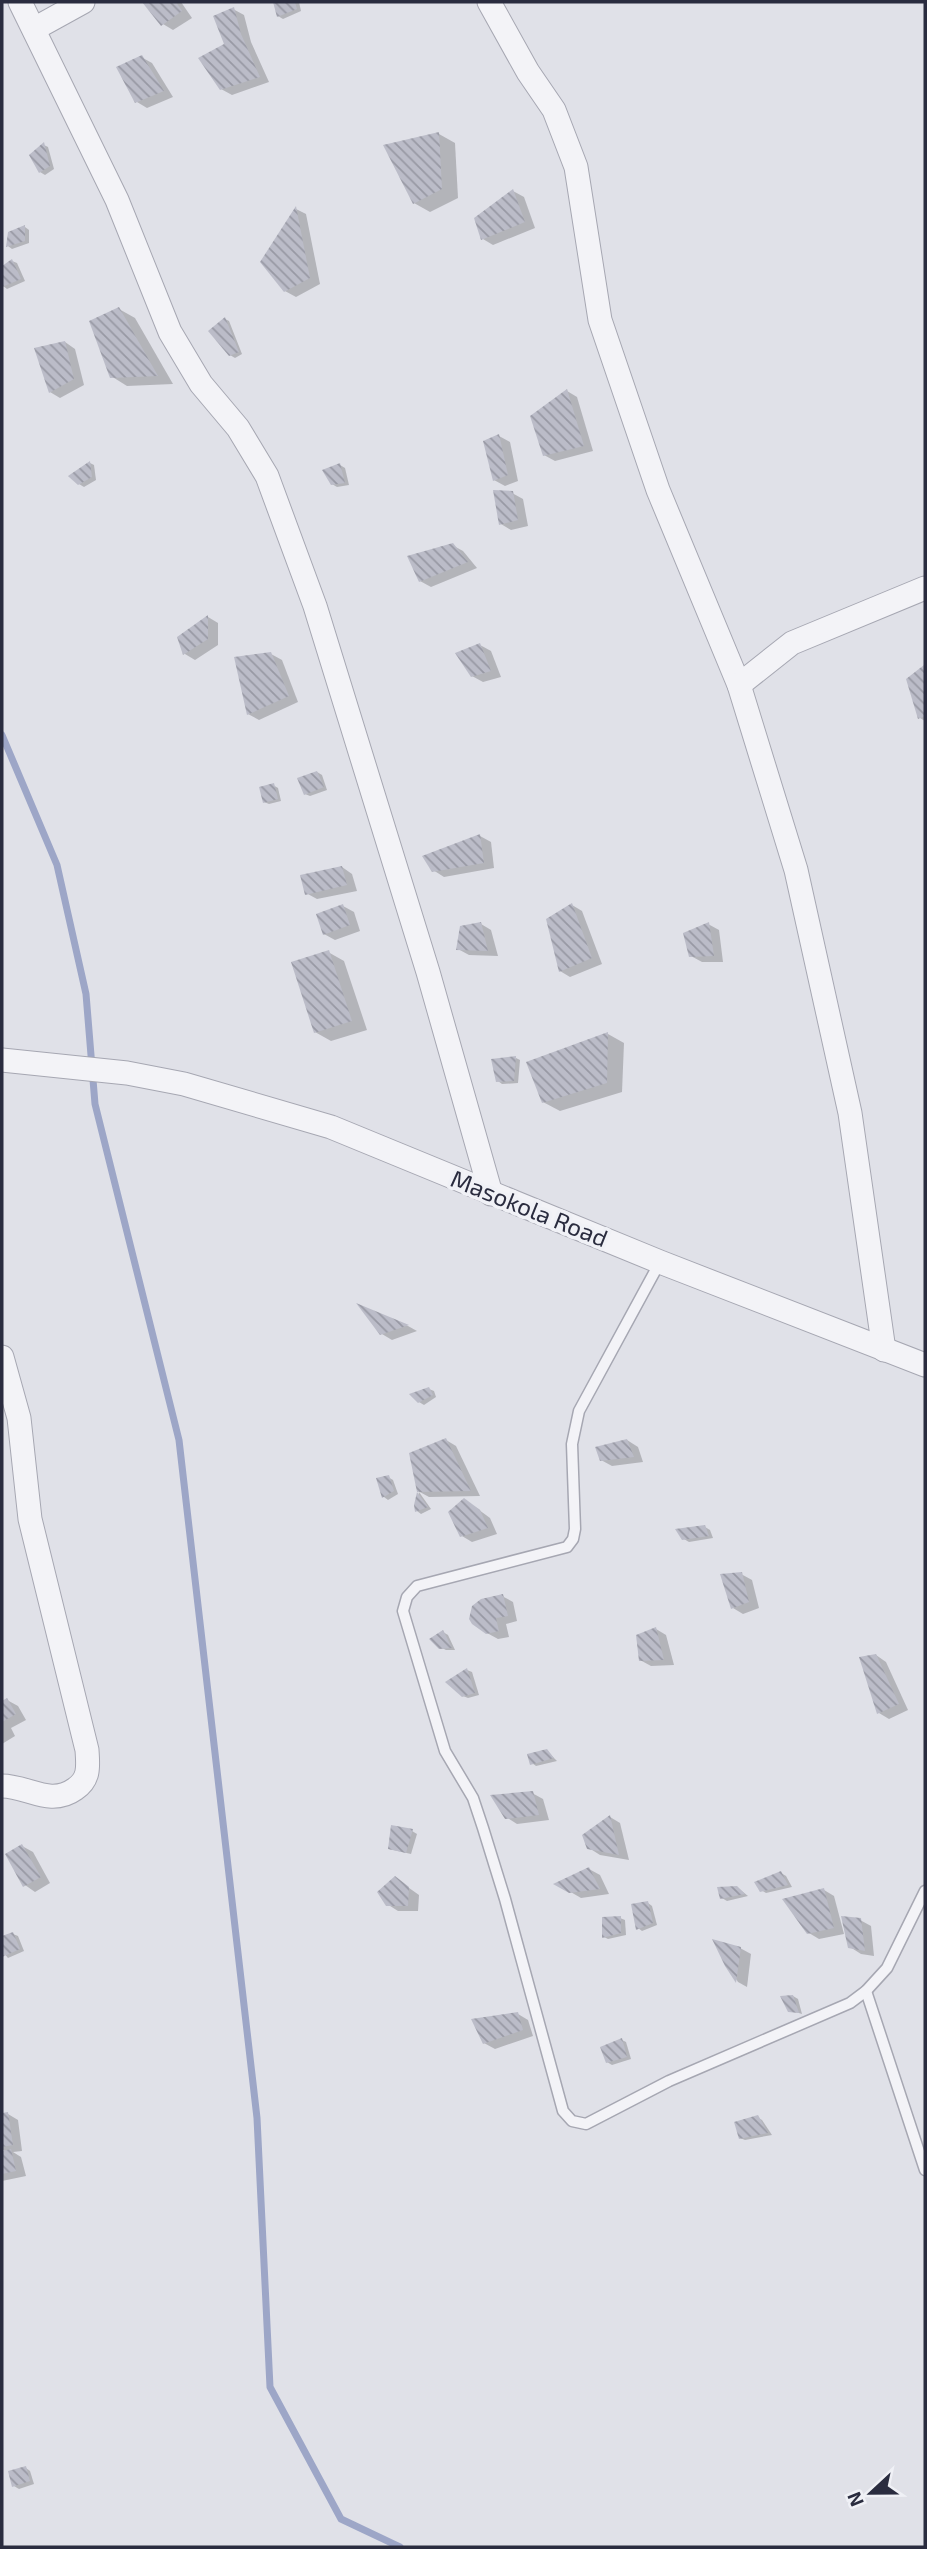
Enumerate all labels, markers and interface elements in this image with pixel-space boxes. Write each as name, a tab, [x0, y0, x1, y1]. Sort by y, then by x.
street label: Masokola Road	[447, 1163, 612, 1252]
north arrow	[836, 2458, 906, 2528]
text: N	[842, 2489, 868, 2510]

